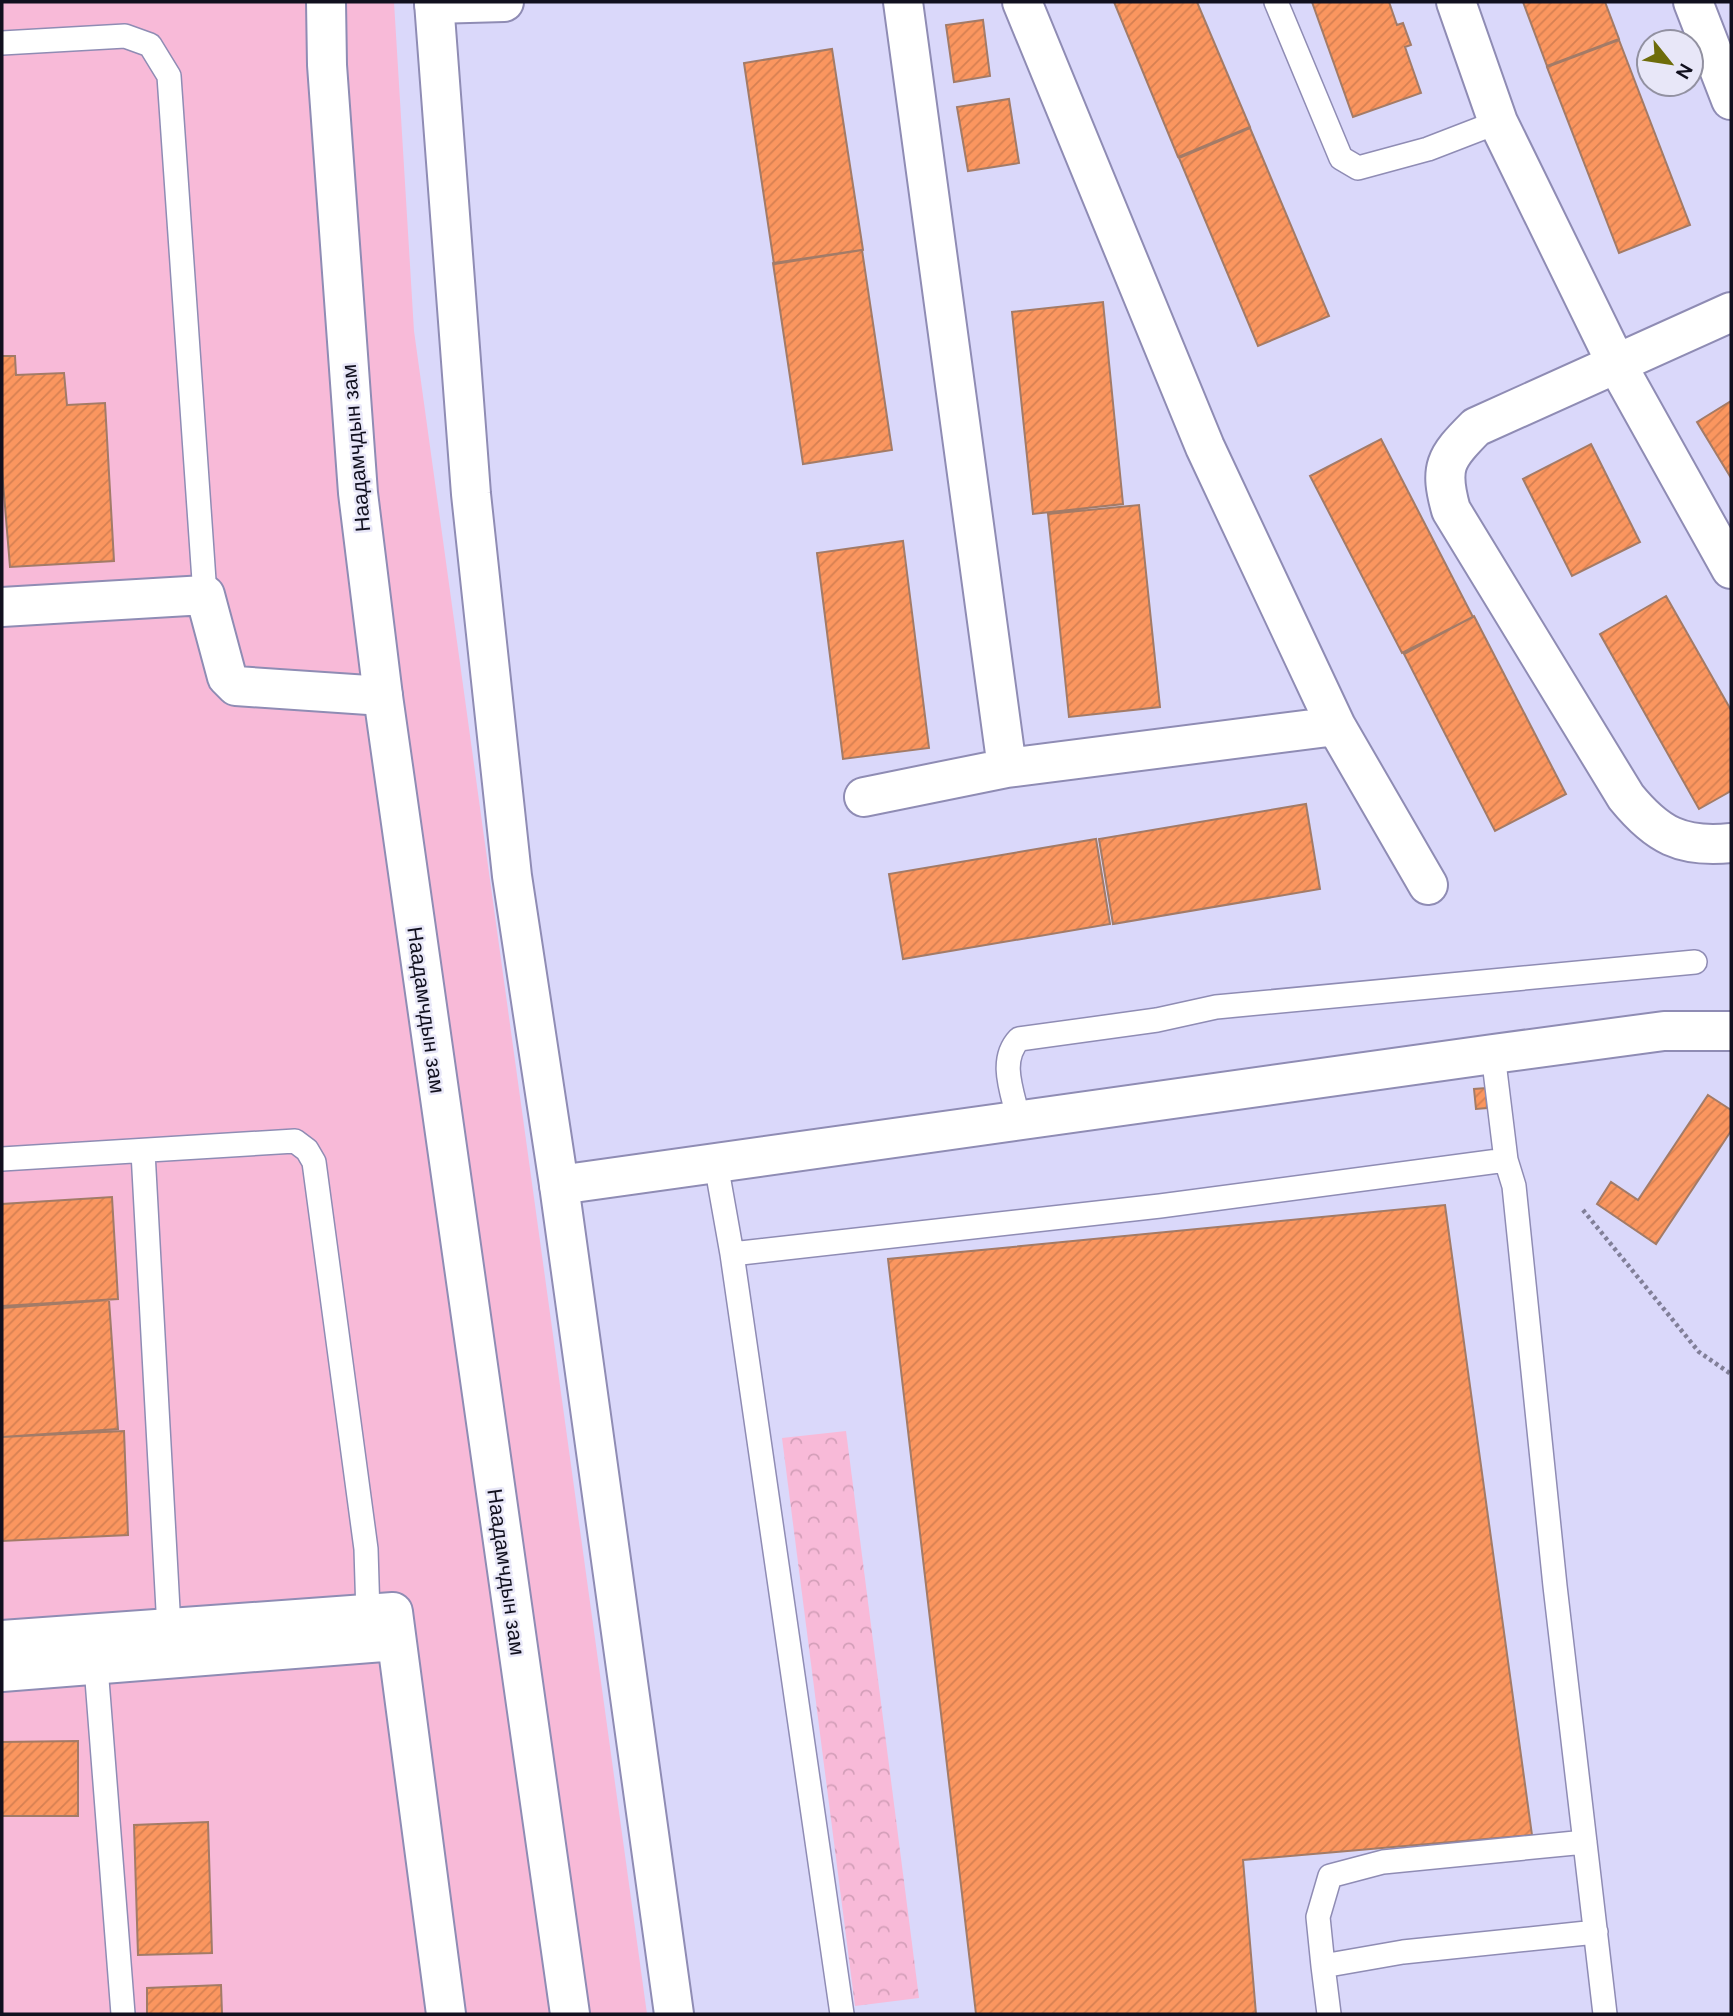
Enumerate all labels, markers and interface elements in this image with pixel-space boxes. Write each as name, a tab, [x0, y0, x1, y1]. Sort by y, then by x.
north arrow	[1635, 28, 1705, 98]
text: N	[1670, 59, 1699, 84]
street label: Наадамчдын зам	[335, 363, 377, 533]
street label: Наадамчдын зам	[400, 925, 452, 1095]
street label: Наадамчдын зам	[480, 1487, 532, 1657]

